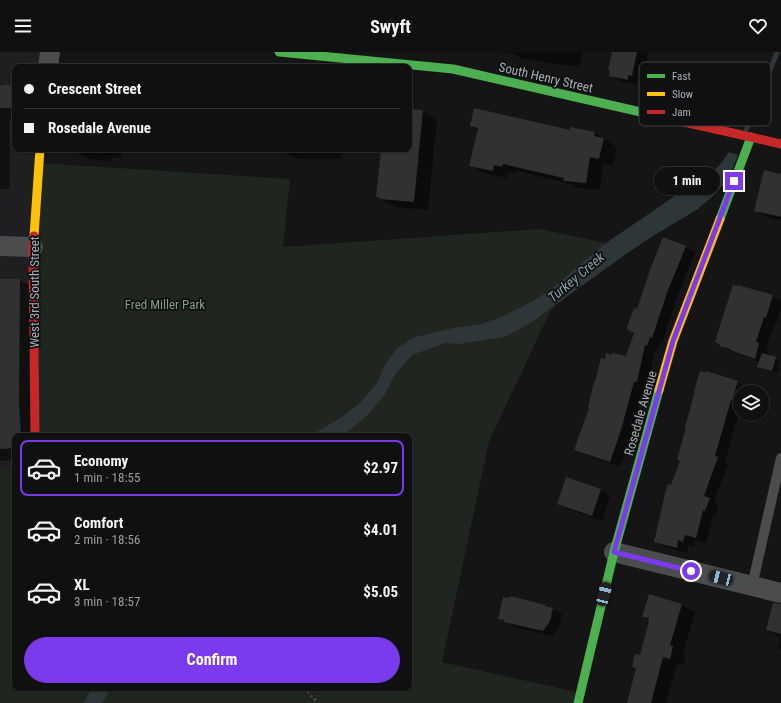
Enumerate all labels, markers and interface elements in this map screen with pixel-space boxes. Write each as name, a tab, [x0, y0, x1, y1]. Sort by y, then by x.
icon: menu	[12, 15, 34, 37]
icon: heart	[747, 15, 769, 37]
text: Swyft	[370, 16, 411, 37]
street label: South Henry Street	[497, 59, 595, 96]
legend	[639, 62, 771, 126]
text: Fast	[672, 70, 691, 83]
text: Crescent Street	[48, 80, 141, 98]
text: Slow	[672, 88, 693, 101]
text: Jam	[672, 106, 691, 119]
text: Rosedale Avenue	[48, 119, 151, 137]
callout: 1 min	[654, 167, 720, 195]
route end	[725, 172, 743, 190]
text: 1 min	[673, 173, 701, 188]
street label: West 3rd South Street	[27, 236, 42, 348]
water label: Turkey Creek	[545, 248, 608, 305]
park label: Fred Miller Park	[125, 297, 205, 312]
street label: Rosedale Avenue	[621, 369, 660, 457]
map controls	[733, 385, 769, 421]
button: layers	[733, 385, 769, 421]
icon: car	[26, 450, 62, 486]
text: Economy	[74, 452, 128, 470]
text: $2.97	[363, 459, 398, 477]
text: 1 min · 18:55	[74, 470, 140, 485]
icon: car	[26, 512, 62, 548]
text: Comfort	[74, 514, 123, 532]
text: $4.01	[363, 521, 398, 539]
text: 2 min · 18:56	[74, 532, 140, 547]
route start	[682, 562, 700, 580]
car	[708, 569, 734, 587]
icon: car	[26, 574, 62, 610]
text: XL	[74, 576, 90, 594]
car	[595, 581, 613, 607]
text: $5.05	[363, 583, 398, 601]
text: 3 min · 18:57	[74, 594, 140, 609]
button: Confirm	[24, 637, 400, 683]

